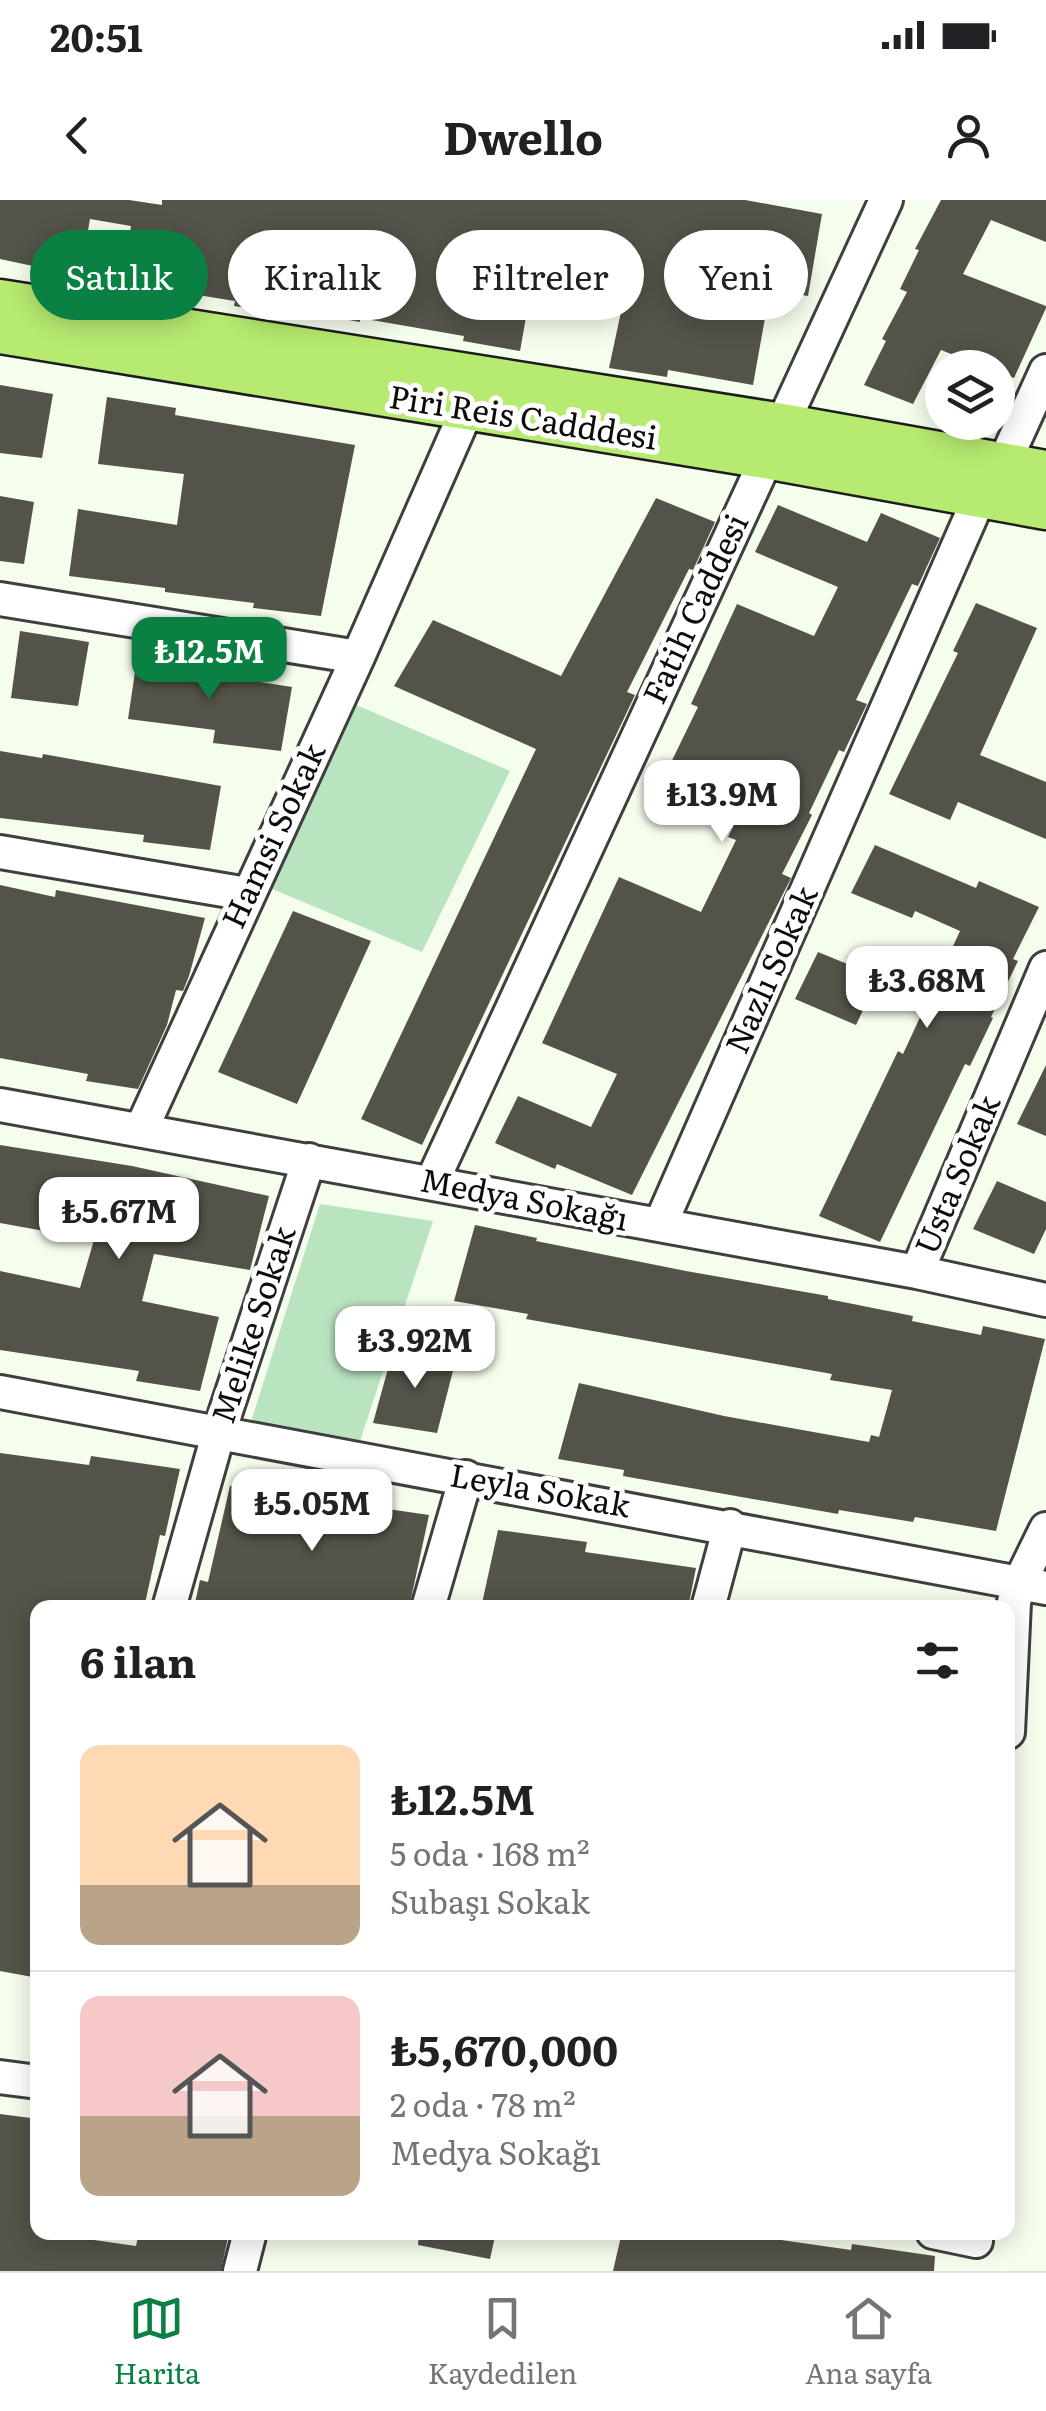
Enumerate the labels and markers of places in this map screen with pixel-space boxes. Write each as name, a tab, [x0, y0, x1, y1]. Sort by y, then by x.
pin: ₺12.5M	[128, 617, 290, 702]
pin: ₺13.9M	[641, 760, 803, 845]
pin: ₺3.68M	[846, 946, 1008, 1031]
pin: ₺5.67M	[38, 1177, 200, 1262]
pin: ₺3.92M	[334, 1306, 496, 1391]
pin: ₺5.05M	[231, 1469, 393, 1554]

